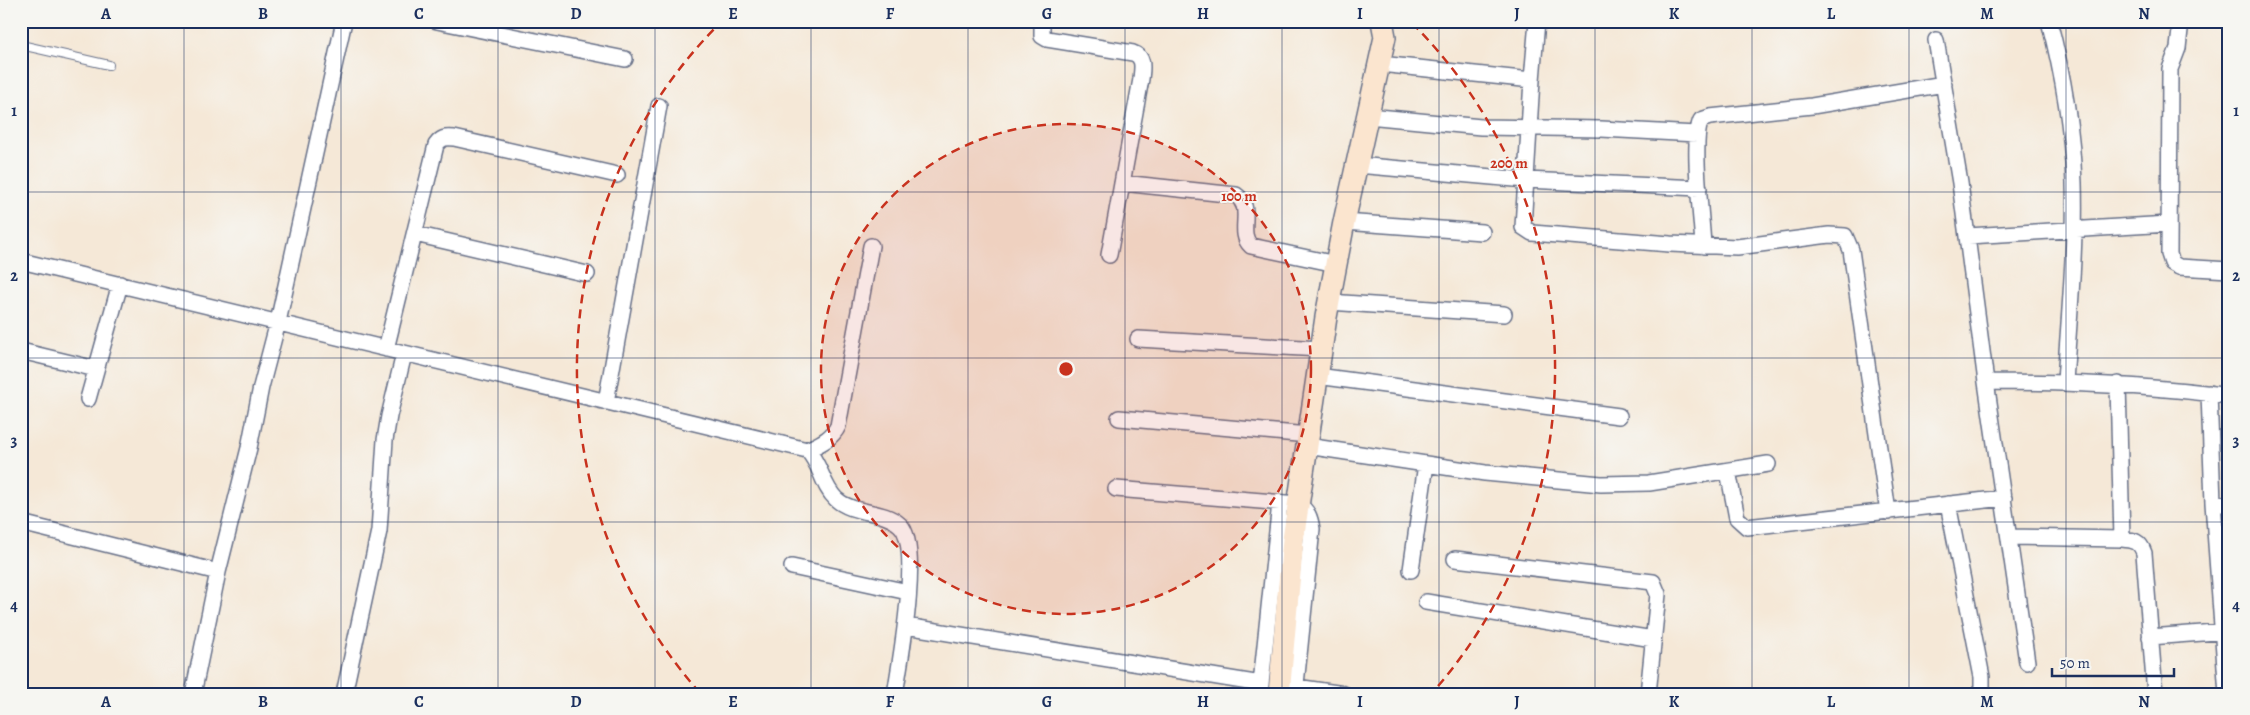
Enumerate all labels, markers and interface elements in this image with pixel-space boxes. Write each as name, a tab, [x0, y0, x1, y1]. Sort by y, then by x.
text: A	[100, 3, 112, 25]
text: B	[258, 3, 268, 25]
text: C	[414, 3, 424, 25]
text: D	[570, 3, 582, 25]
text: E	[728, 3, 738, 25]
text: F	[886, 3, 895, 25]
text: G	[1042, 3, 1052, 25]
text: H	[1197, 3, 1209, 25]
text: I	[1357, 3, 1363, 25]
text: J	[1514, 3, 1520, 25]
text: K	[1669, 3, 1680, 25]
text: L	[1827, 3, 1836, 25]
text: M	[1980, 3, 1994, 25]
text: N	[2138, 3, 2150, 25]
text: 1	[11, 100, 17, 122]
text: 1	[2233, 100, 2239, 122]
text: 200 m	[1490, 153, 1528, 173]
text: 100 m	[1221, 186, 1257, 206]
text: 2	[10, 265, 18, 287]
text: 2	[2232, 265, 2240, 287]
centre of rings	[1057, 360, 1075, 378]
text: 3	[11, 430, 18, 452]
text: 3	[2233, 430, 2240, 452]
text: 4	[10, 595, 18, 617]
text: 4	[2232, 595, 2240, 617]
scale bar	[2052, 645, 2175, 677]
text: 50 m	[2060, 653, 2090, 673]
text: A	[100, 691, 112, 713]
text: B	[258, 691, 268, 713]
text: C	[414, 691, 424, 713]
text: D	[570, 691, 582, 713]
text: E	[728, 691, 738, 713]
text: F	[886, 691, 895, 713]
text: G	[1042, 691, 1052, 713]
text: H	[1197, 691, 1209, 713]
text: I	[1357, 691, 1363, 713]
text: J	[1514, 691, 1520, 713]
text: K	[1669, 691, 1680, 713]
text: L	[1827, 691, 1836, 713]
text: M	[1980, 691, 1994, 713]
text: N	[2138, 691, 2150, 713]

